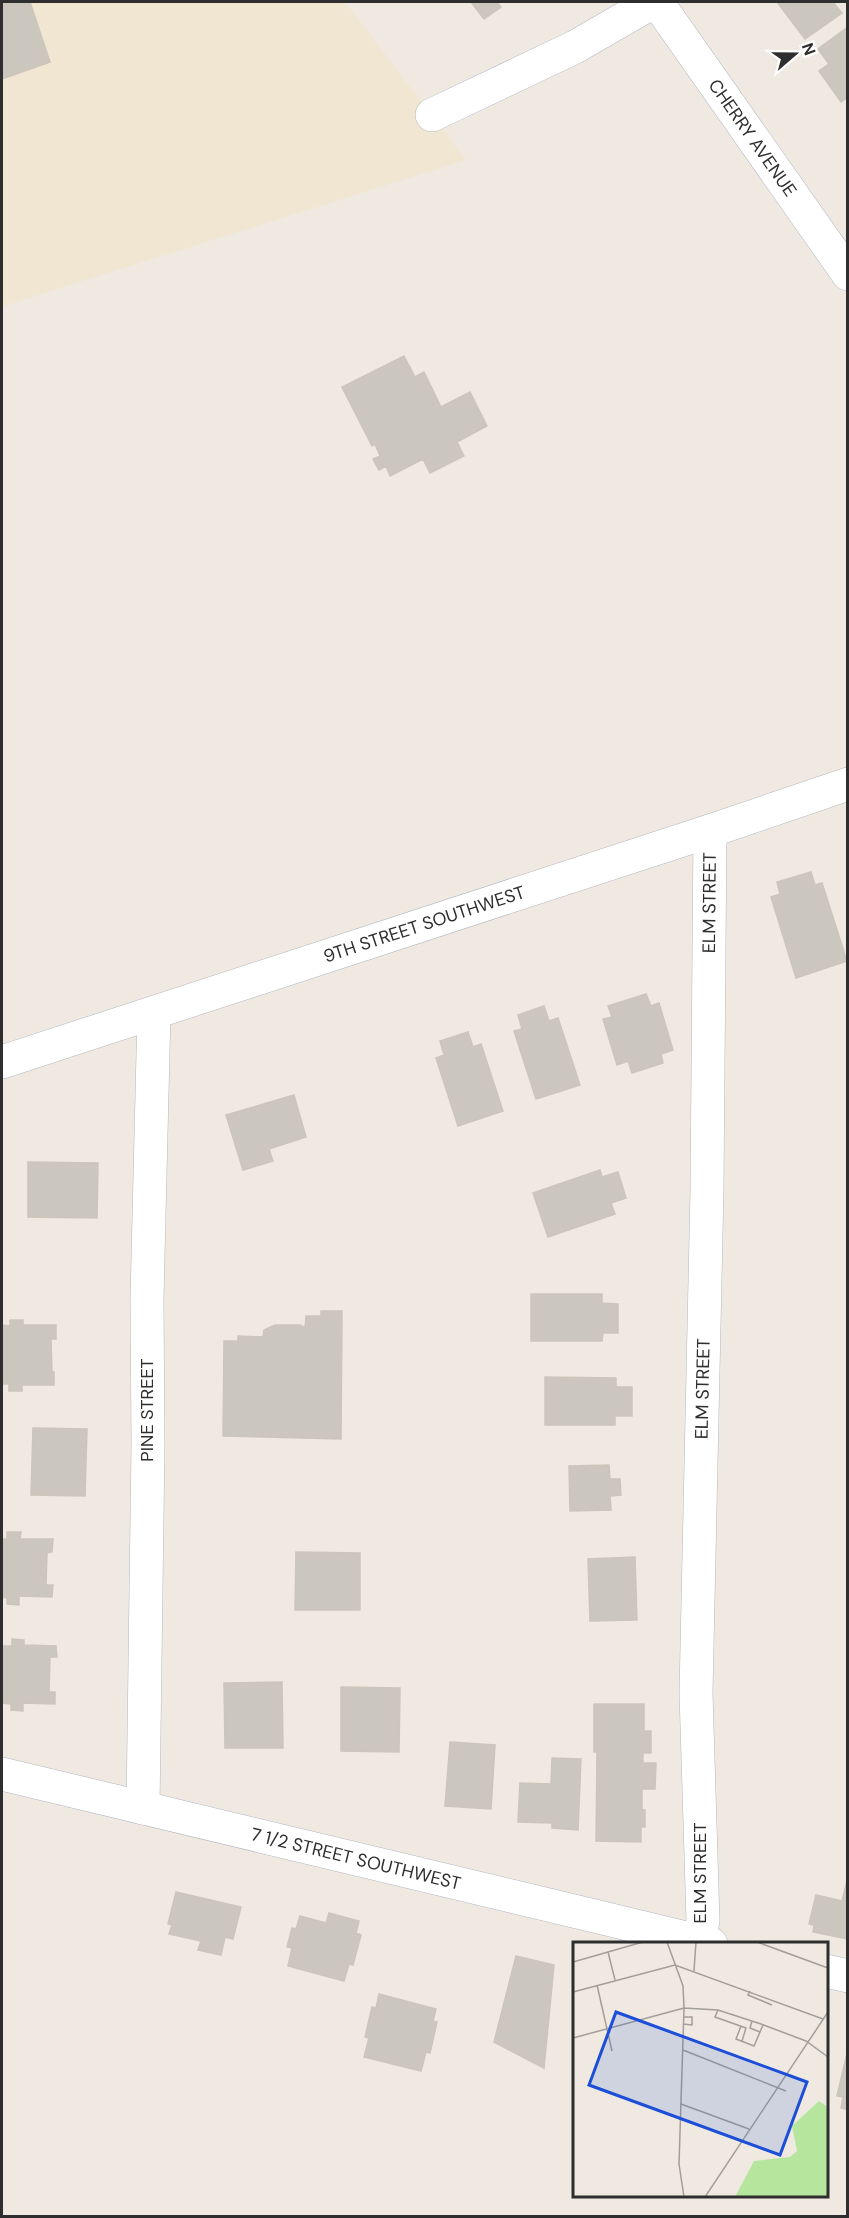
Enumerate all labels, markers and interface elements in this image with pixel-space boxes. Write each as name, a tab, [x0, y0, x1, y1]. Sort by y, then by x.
north arrow	[765, 24, 825, 84]
text: N	[797, 40, 820, 58]
street label: CHERRY AVENUE	[703, 74, 802, 201]
street label: ELM STREET	[697, 852, 722, 953]
street label: 9TH STREET SOUTHWEST	[320, 880, 528, 968]
street label: ELM STREET	[690, 1338, 716, 1439]
street label: PINE STREET	[135, 1358, 159, 1462]
street label: 7 1/2 STREET SOUTHWEST	[249, 1822, 463, 1896]
street label: ELM STREET	[688, 1823, 712, 1923]
inset map	[573, 1942, 828, 2197]

